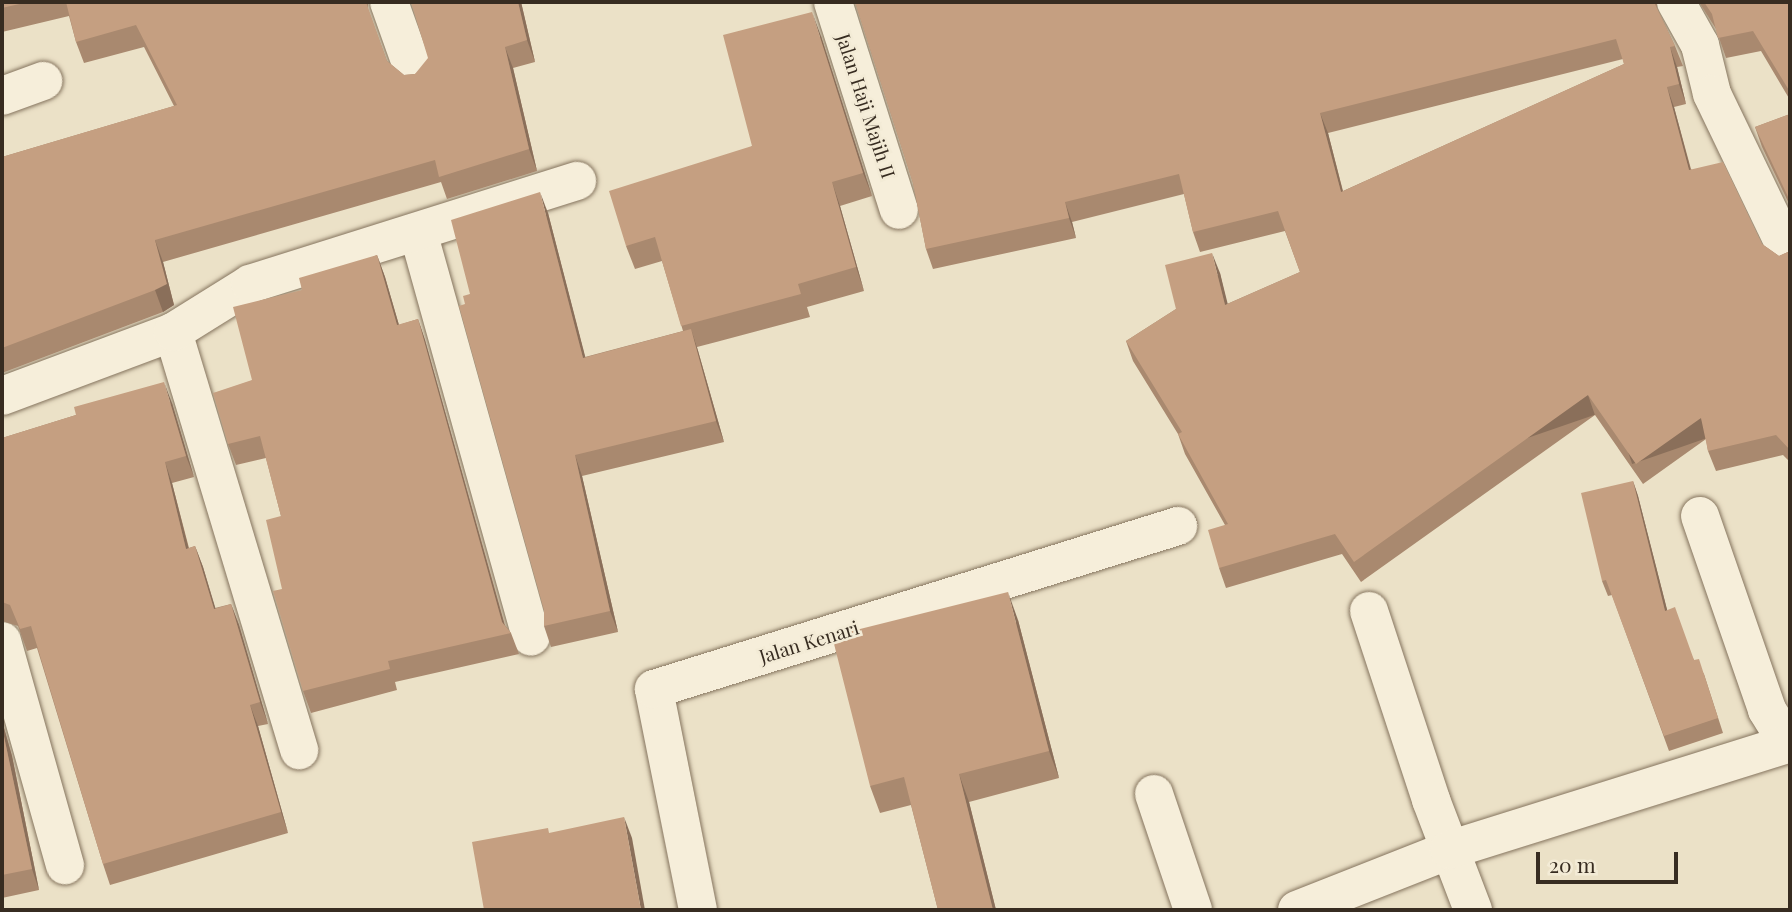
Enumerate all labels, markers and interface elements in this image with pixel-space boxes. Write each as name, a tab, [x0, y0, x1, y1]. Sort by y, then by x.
street label: Jalan Haji Majih II	[832, 31, 900, 181]
street label: Jalan Kenari	[756, 616, 862, 668]
scale bar	[1540, 838, 1682, 882]
text: 20 m	[1549, 850, 1596, 878]

